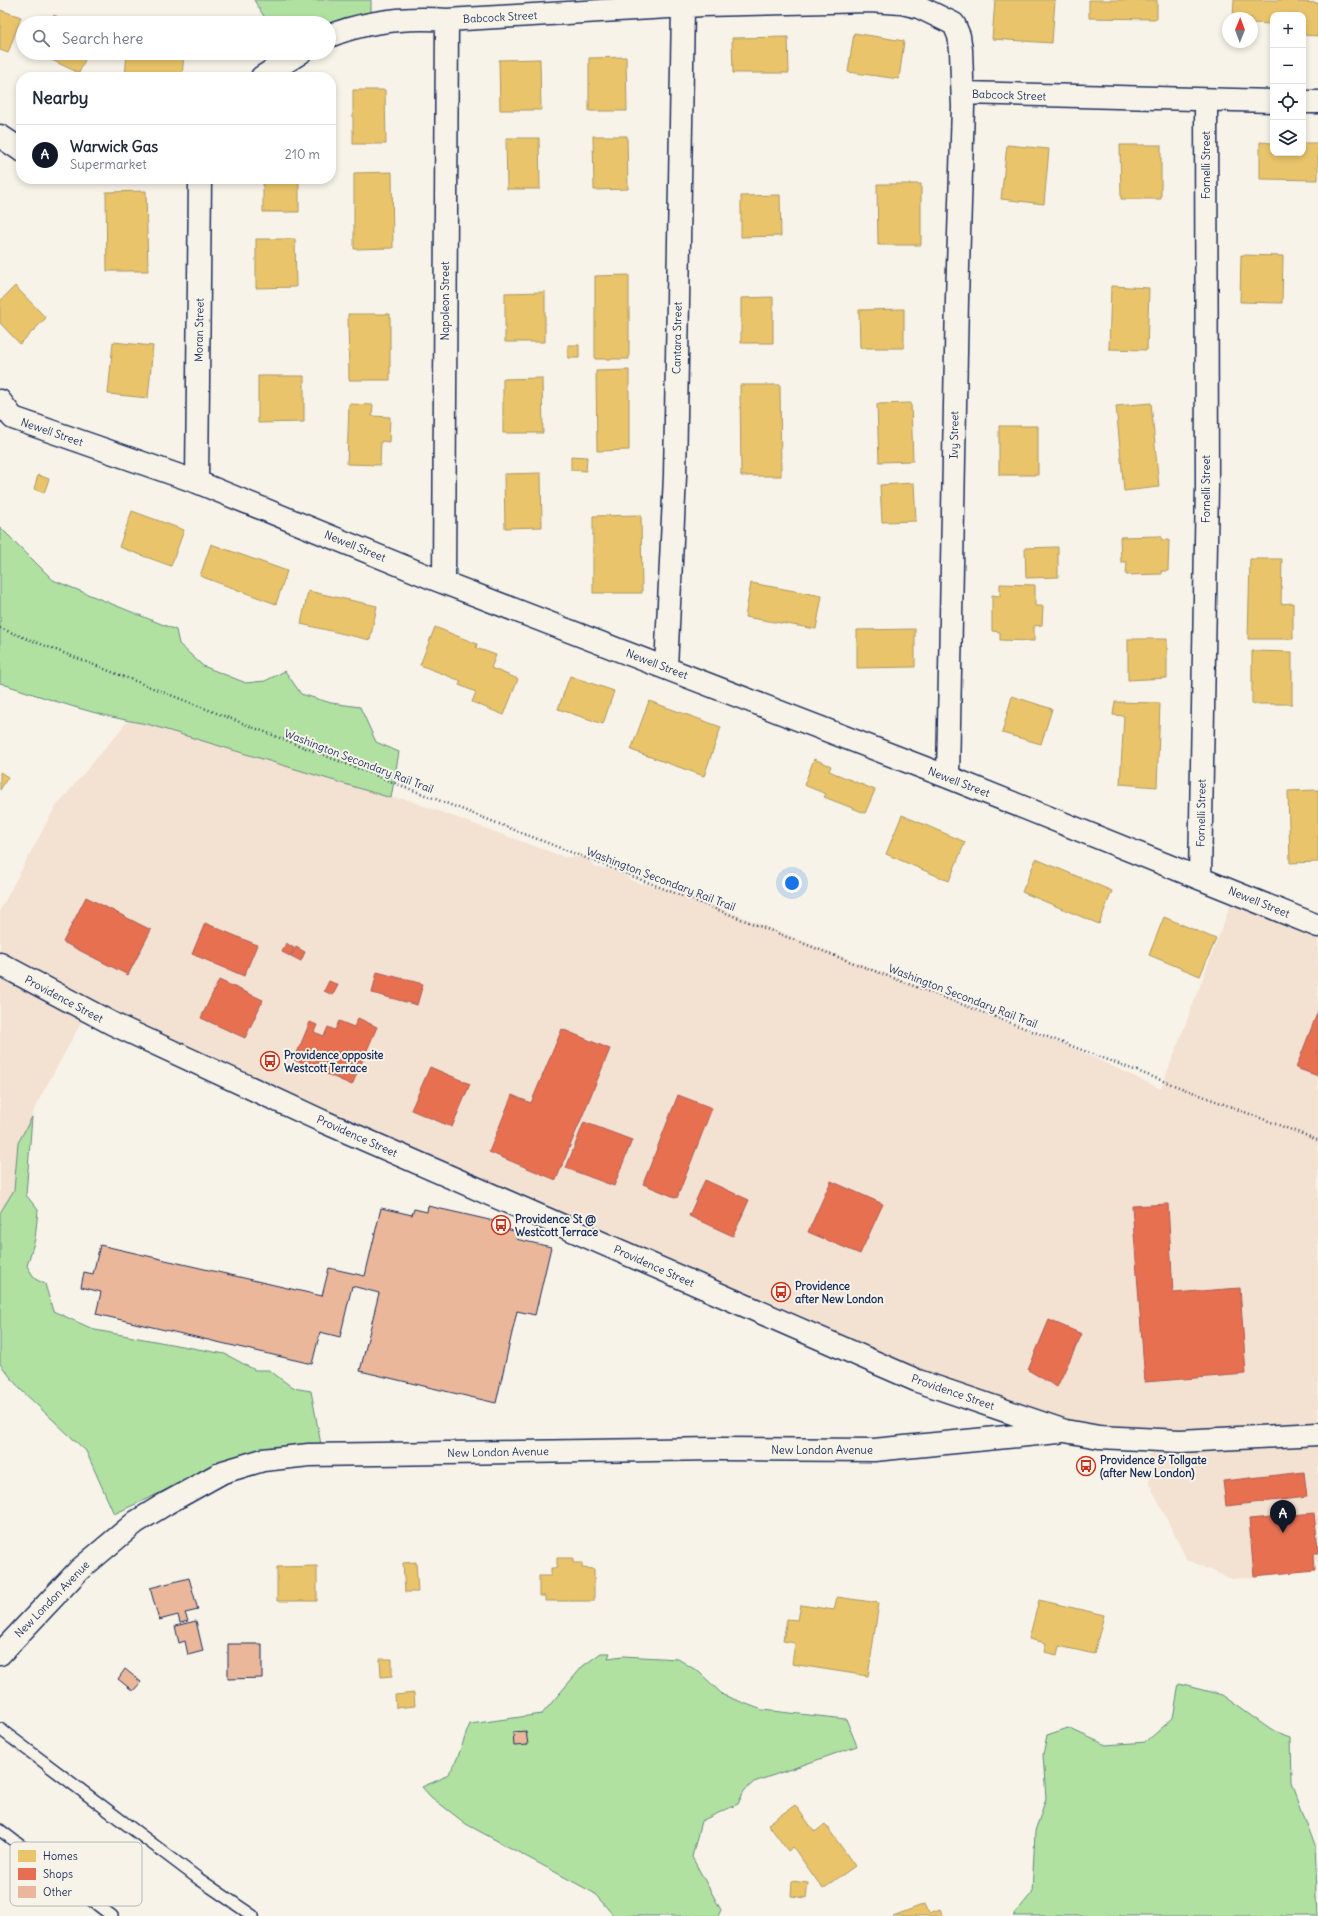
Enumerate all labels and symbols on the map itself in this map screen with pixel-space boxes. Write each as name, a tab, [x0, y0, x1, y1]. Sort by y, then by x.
street label: Babcock Street	[462, 8, 538, 26]
north arrow	[1222, 12, 1258, 48]
street label: Babcock Street	[972, 87, 1047, 103]
street label: Fornelli Street	[1199, 131, 1213, 199]
street label: Napoleon Street	[438, 261, 452, 341]
street label: Moran Street	[191, 298, 207, 362]
street label: Cantara Street	[669, 301, 685, 374]
street label: Ivy Street	[947, 411, 961, 459]
street label: Newell Street	[19, 415, 85, 449]
street label: Fornelli Street	[1199, 455, 1213, 523]
street label: Newell Street	[322, 527, 388, 565]
street label: Newell Street	[624, 646, 690, 682]
street label: Washington Secondary Rail Trail	[282, 726, 436, 796]
street label: Newell Street	[926, 764, 992, 800]
street label: Fornelli Street	[1193, 779, 1209, 847]
street label: Washington Secondary Rail Trail	[584, 844, 738, 914]
your location	[782, 873, 802, 893]
street label: Newell Street	[1226, 883, 1292, 921]
street label: Washington Secondary Rail Trail	[886, 961, 1040, 1031]
street label: Providence Street	[22, 972, 106, 1026]
place label: Providence opposite Westcott Terrace	[284, 1048, 384, 1075]
bus stop icon: Providence opposite Westcott Terrace	[259, 1050, 281, 1072]
street label: Providence Street	[314, 1112, 400, 1160]
place label: Providence St @ Westcott Terrace	[515, 1212, 598, 1239]
bus stop icon: Providence St @ Westcott Terrace	[490, 1214, 512, 1236]
street label: Providence Street	[611, 1242, 697, 1290]
place label: Providence after New London	[795, 1279, 884, 1306]
bus stop icon: Providence after New London	[770, 1281, 792, 1303]
street label: Providence Street	[910, 1371, 997, 1413]
street label: New London Avenue	[771, 1443, 873, 1457]
street label: New London Avenue	[447, 1444, 549, 1460]
place label: Providence & Tollgate (after New London)	[1100, 1453, 1207, 1481]
bus stop icon: Providence & Tollgate (after New London)	[1075, 1455, 1097, 1477]
pin: A	[1270, 1500, 1296, 1533]
street label: New London Avenue	[12, 1558, 92, 1640]
legend	[10, 1842, 142, 1906]
text: Homes	[43, 1849, 78, 1863]
text: Shops	[43, 1867, 73, 1881]
text: Other	[43, 1885, 72, 1899]

